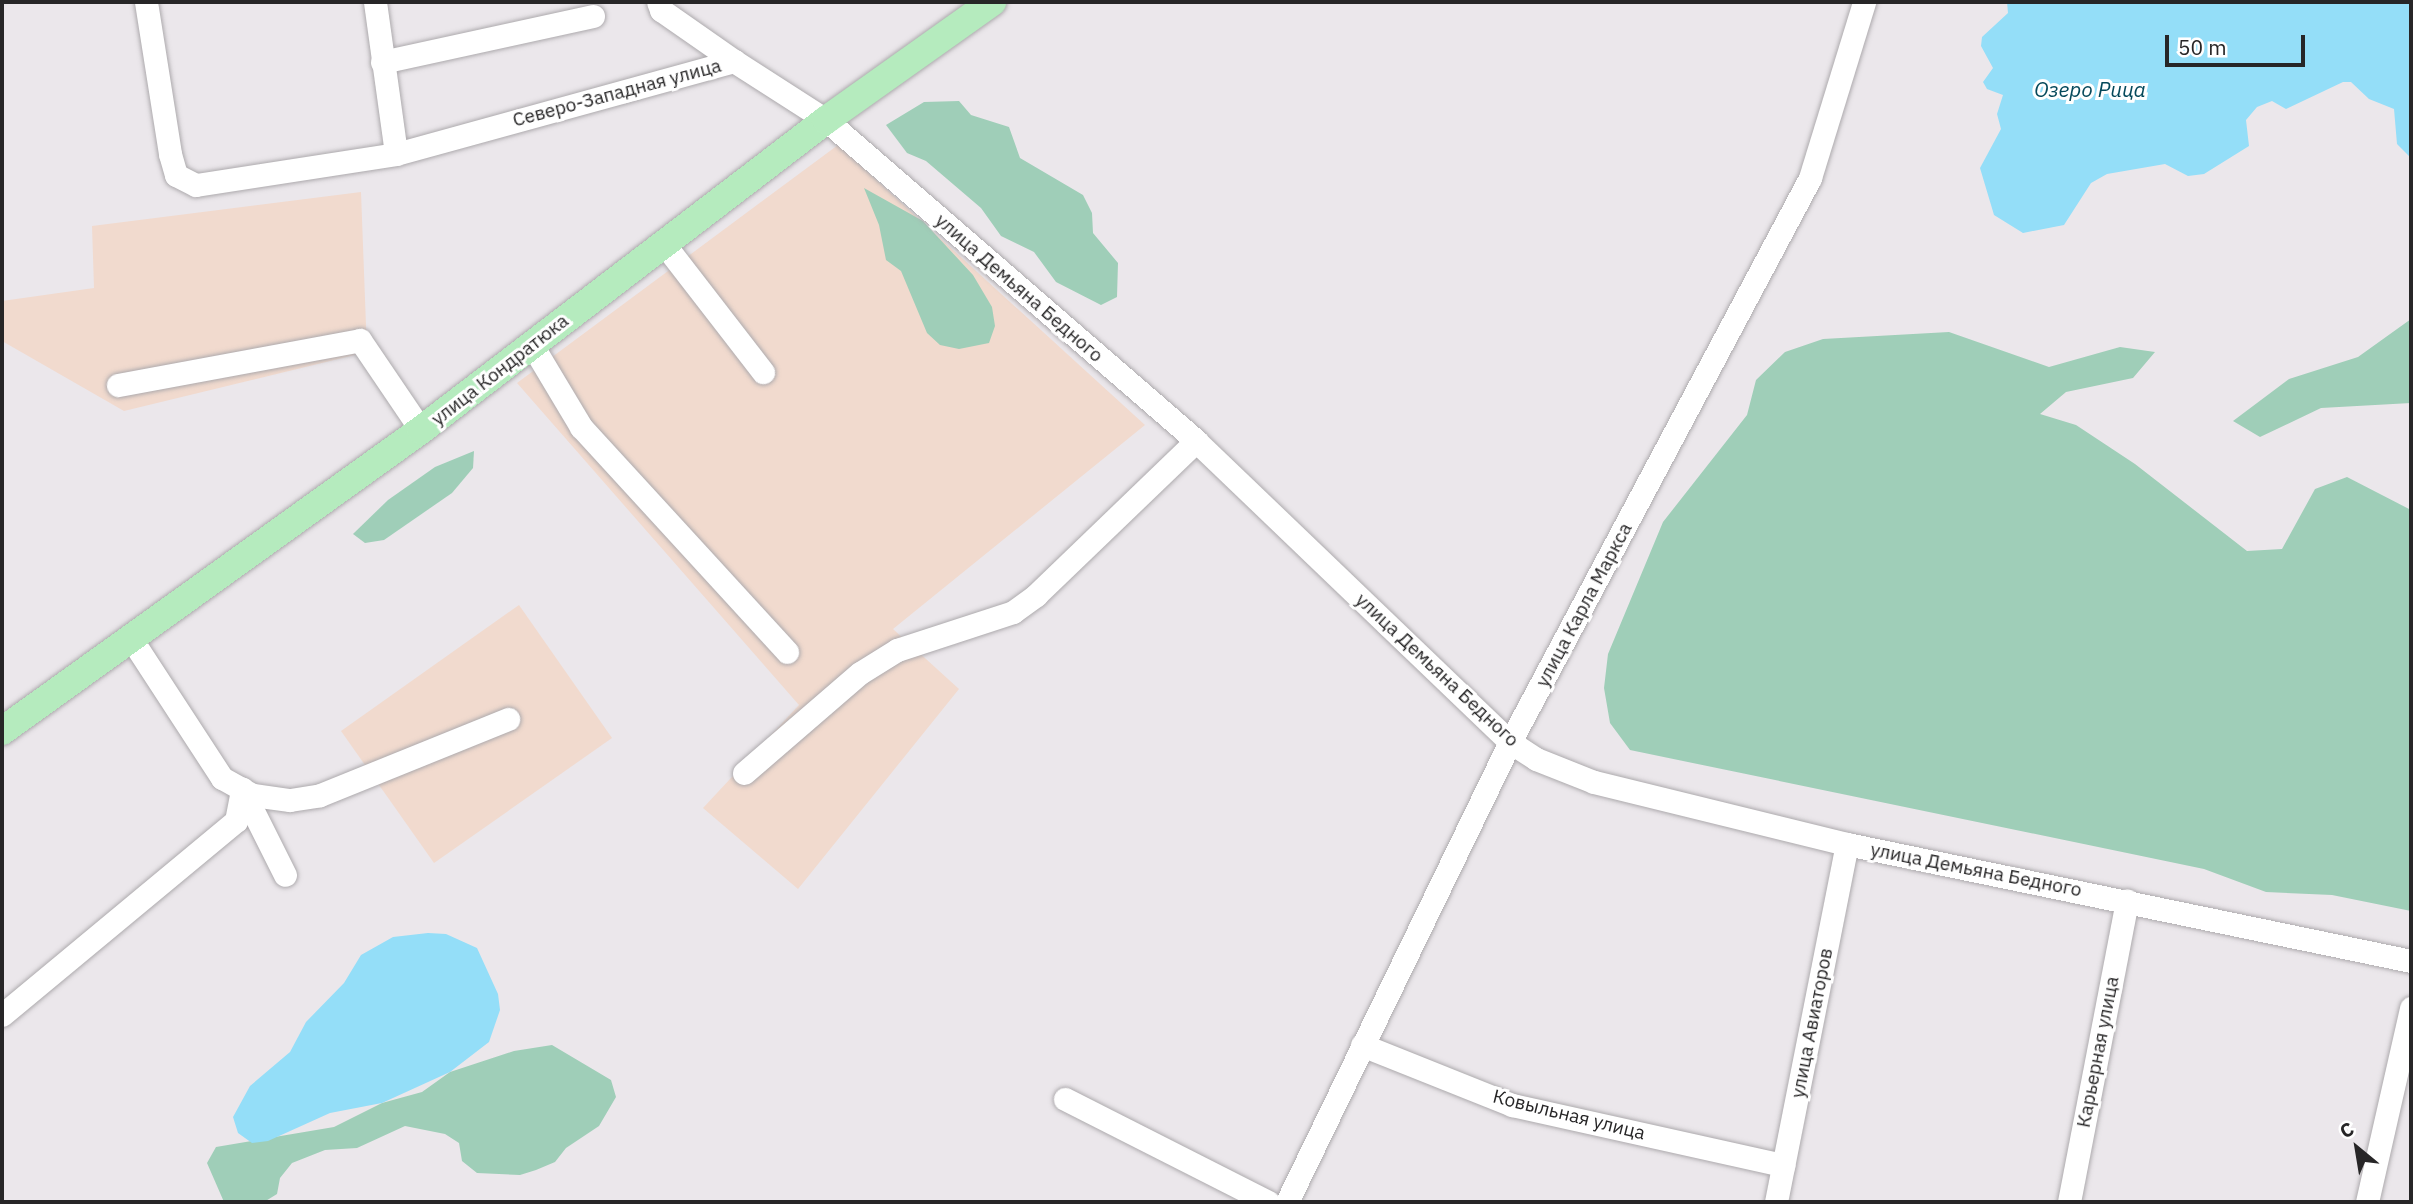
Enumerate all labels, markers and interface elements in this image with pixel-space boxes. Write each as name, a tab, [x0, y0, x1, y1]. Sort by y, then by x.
scale bar	[2168, 21, 2308, 65]
text: 50 m	[2178, 33, 2227, 61]
street label: Северо-Западная улица	[510, 54, 724, 132]
water label: Озеро Рица	[2034, 76, 2146, 102]
street label: улица Демьяна Бедного	[931, 209, 1107, 367]
street label: улица Кондратюка	[427, 309, 573, 431]
street label: улица Карла Маркса	[1531, 519, 1637, 691]
street label: улица Демьяна Бедного	[1351, 589, 1523, 751]
street label: улица Демьяна Бедного	[1869, 838, 2083, 902]
street label: улица Авиаторов	[1786, 946, 1838, 1100]
street label: Карьерная улица	[2072, 974, 2124, 1130]
street label: Ковыльная улица	[1490, 1085, 1648, 1145]
north arrow	[2322, 1113, 2392, 1183]
text: С	[2335, 1116, 2358, 1143]

